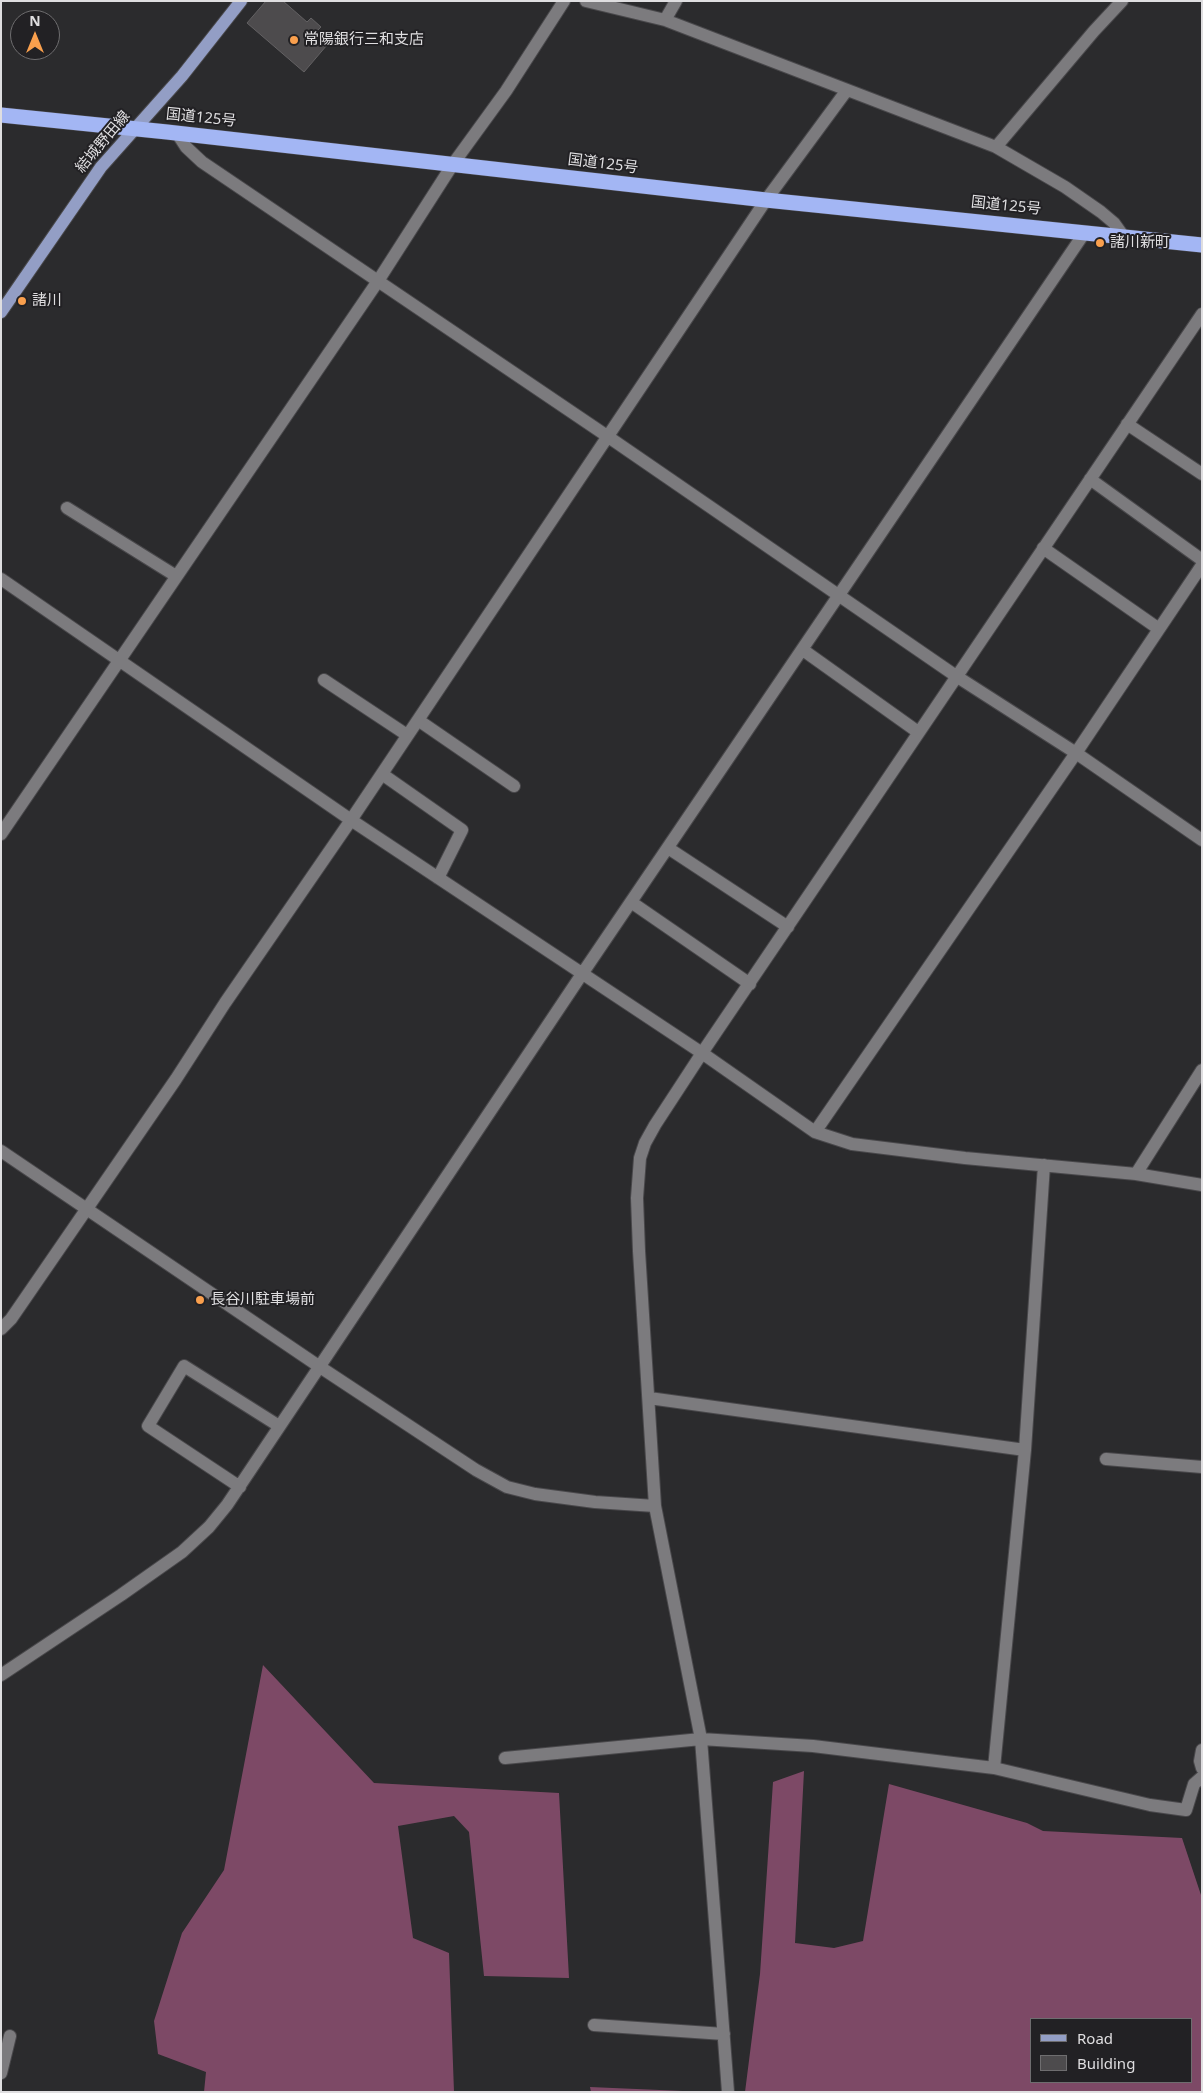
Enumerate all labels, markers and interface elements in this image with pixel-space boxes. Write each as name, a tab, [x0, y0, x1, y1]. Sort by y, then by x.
north arrow	[10, 10, 60, 60]
text: N	[29, 11, 41, 30]
place label: 常陽銀行三和支店	[304, 31, 424, 49]
marker: 常陽銀行三和支店	[288, 34, 300, 46]
street label: 国道125号	[165, 105, 237, 131]
street label: 結城野田線	[72, 107, 134, 177]
street label: 国道125号	[567, 151, 639, 177]
street label: 国道125号	[970, 193, 1042, 219]
place label: 諸川新町	[1110, 234, 1170, 252]
marker: 諸川新町	[1094, 237, 1106, 249]
place label: 諸川	[32, 292, 62, 310]
marker: 諸川	[16, 295, 28, 307]
place label: 長谷川駐車場前	[210, 1291, 315, 1309]
marker: 長谷川駐車場前	[194, 1294, 206, 1306]
legend	[1030, 2018, 1193, 2083]
text: Road	[1077, 2028, 1113, 2048]
text: Building	[1077, 2053, 1135, 2073]

